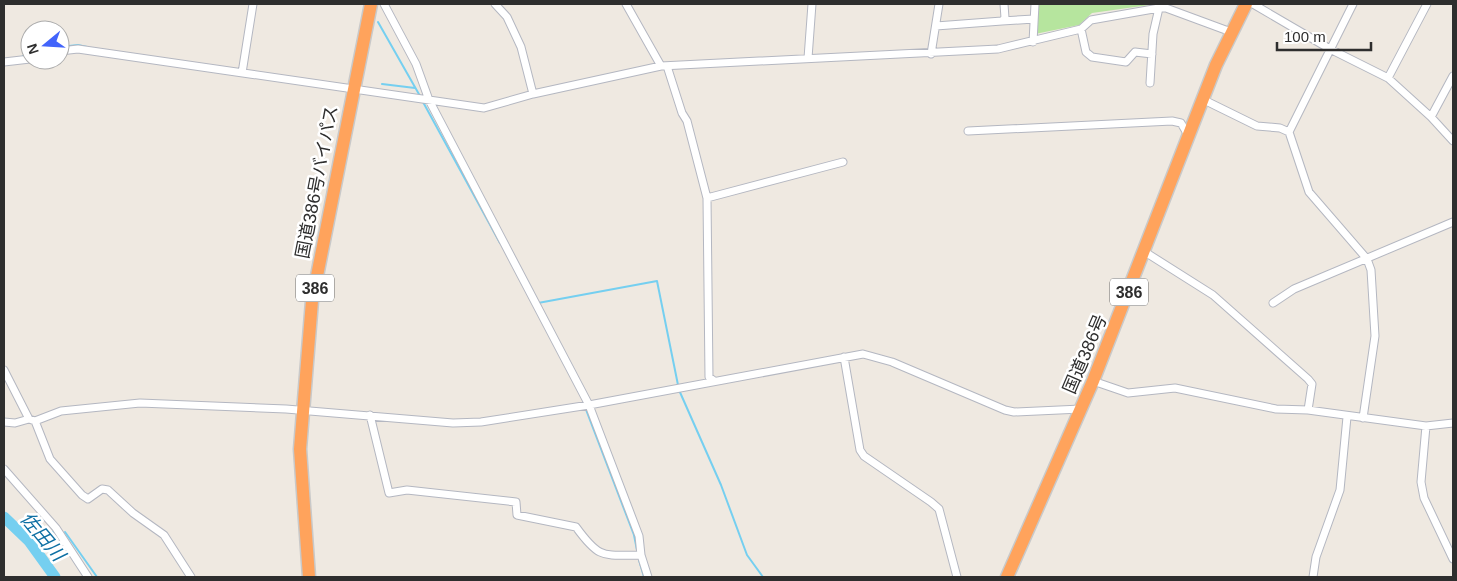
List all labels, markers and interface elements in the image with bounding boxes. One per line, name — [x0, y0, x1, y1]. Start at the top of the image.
north arrow — [20, 20, 70, 70]
scale bar — [1277, 20, 1371, 52]
text: 100 m — [1284, 28, 1326, 45]
text: N — [23, 42, 42, 56]
street label: 国道386号バイパス — [292, 104, 342, 260]
road number: 386 — [296, 274, 334, 302]
road number: 386 — [1110, 278, 1148, 306]
street label: 国道386号 — [1059, 311, 1111, 397]
water label: 佐田川 — [16, 508, 70, 566]

